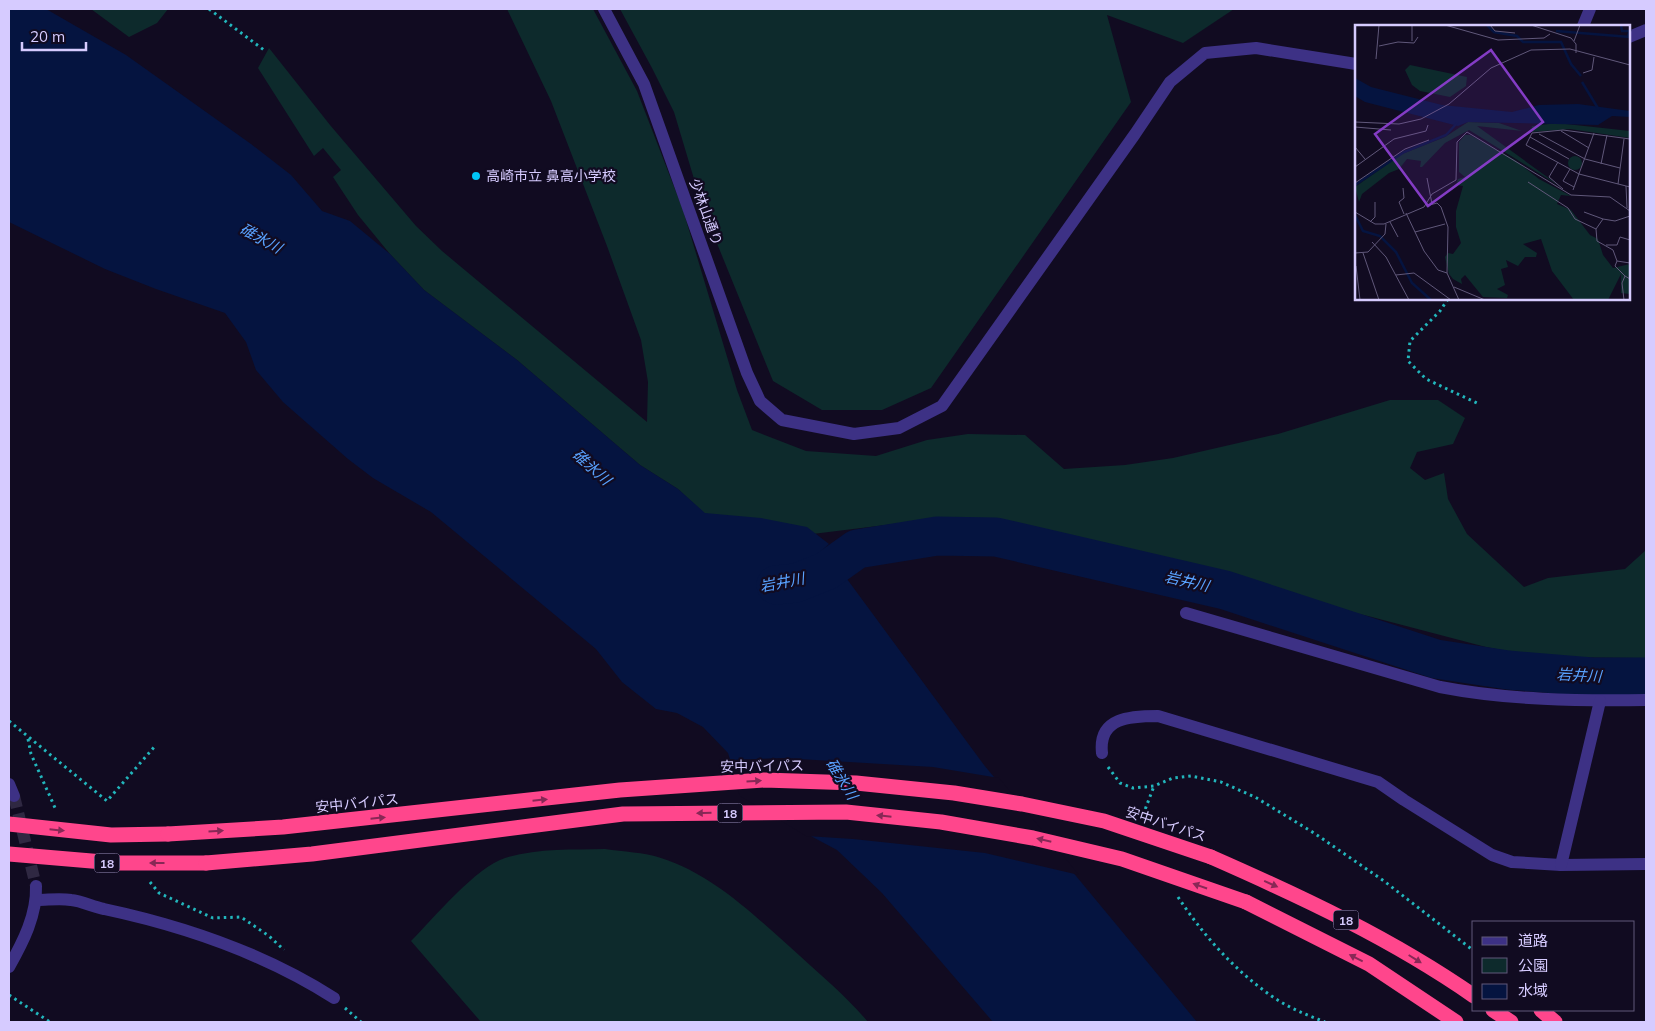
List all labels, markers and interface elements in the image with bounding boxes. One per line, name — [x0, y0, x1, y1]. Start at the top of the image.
scale bar — [22, 20, 86, 52]
inset map — [1355, 25, 1630, 300]
text: 20 m — [30, 27, 65, 46]
place label: 高崎市立 鼻高小学校 — [486, 167, 616, 185]
marker: 高崎市立 鼻高小学校 — [470, 170, 482, 182]
street label: 少林山通り — [686, 176, 726, 248]
water label: 碓氷川 — [237, 219, 287, 258]
water label: 碓氷川 — [569, 445, 617, 490]
water label: 岩井川 — [1163, 567, 1213, 596]
water label: 岩井川 — [758, 568, 808, 596]
water label: 岩井川 — [1556, 664, 1604, 686]
water label: 碓氷川 — [822, 755, 863, 805]
street label: 安中バイパス — [720, 756, 804, 776]
one-way arrow — [746, 776, 762, 784]
street label: 安中バイパス — [314, 790, 400, 816]
one-way arrow — [532, 796, 548, 804]
street label: 安中バイパス — [1123, 803, 1209, 845]
road number: 18 — [718, 804, 742, 822]
one-way arrow — [696, 809, 712, 817]
one-way arrow — [876, 812, 892, 820]
one-way arrow — [371, 814, 387, 822]
one-way arrow — [49, 826, 65, 834]
one-way arrow — [209, 827, 225, 835]
one-way arrow — [1037, 836, 1052, 844]
road number: 18 — [94, 854, 120, 872]
one-way arrow — [149, 859, 165, 867]
one-way arrow — [1264, 880, 1278, 888]
one-way arrow — [1192, 882, 1207, 890]
road number: 18 — [1334, 910, 1358, 930]
legend — [1472, 921, 1635, 1011]
text: 道路 — [1518, 931, 1548, 950]
one-way arrow — [1349, 954, 1363, 962]
one-way arrow — [1409, 954, 1422, 963]
text: 公園 — [1518, 956, 1548, 975]
text: 水域 — [1518, 981, 1548, 1000]

